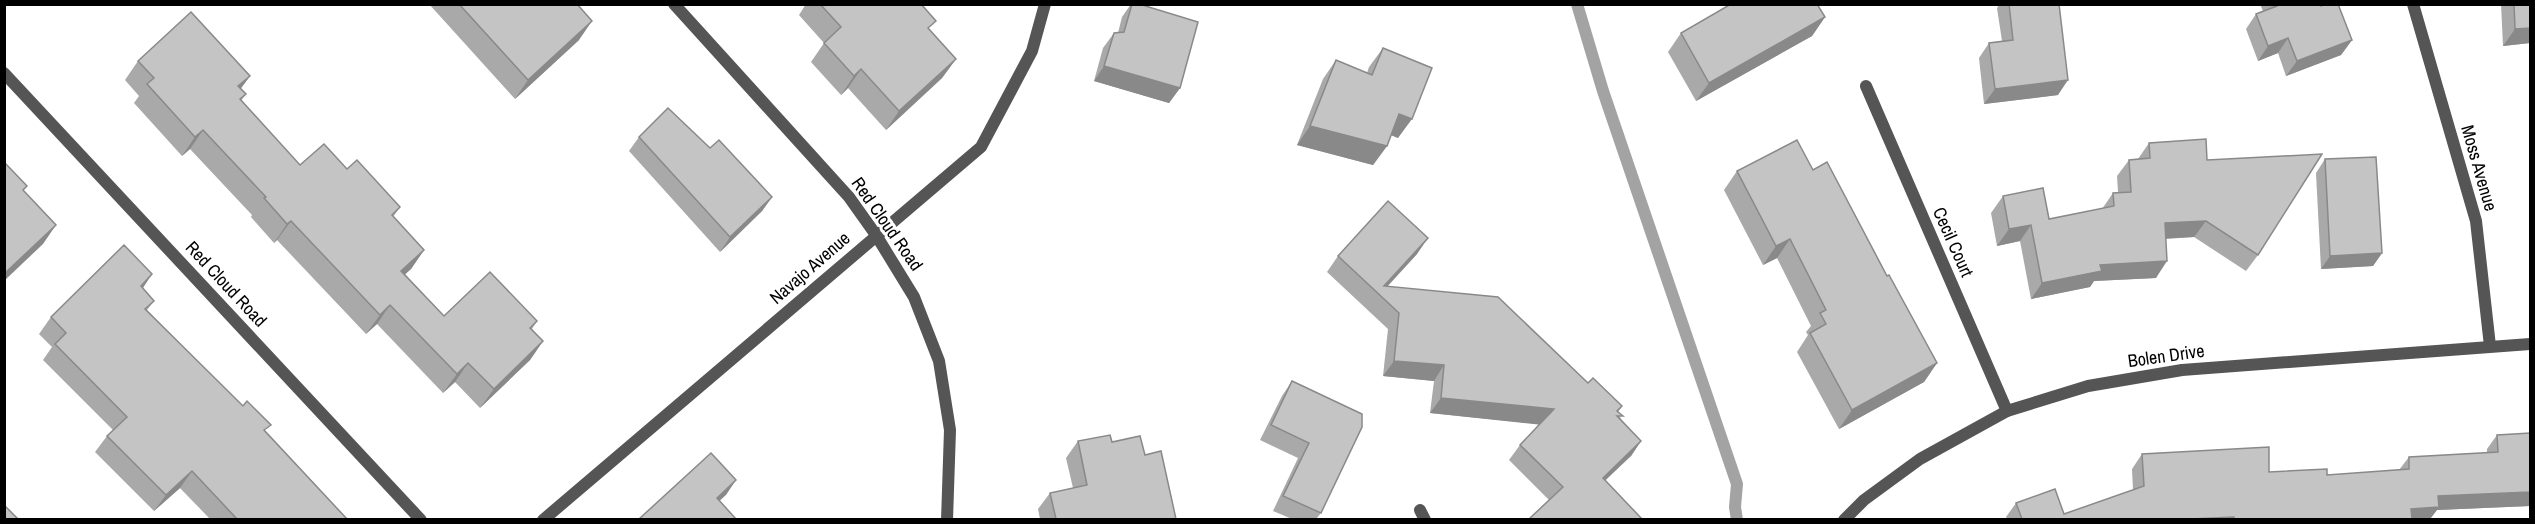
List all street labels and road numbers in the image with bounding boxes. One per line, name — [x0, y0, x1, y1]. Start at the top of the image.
street label: Moss Avenue — [2455, 122, 2504, 214]
street label: Red Cloud Road — [846, 172, 929, 276]
street label: Cecil Court — [1927, 203, 1980, 281]
street label: Navajo Avenue — [764, 226, 855, 310]
street label: Red Cloud Road — [180, 235, 273, 332]
street label: Bolen Drive — [2126, 338, 2206, 373]

